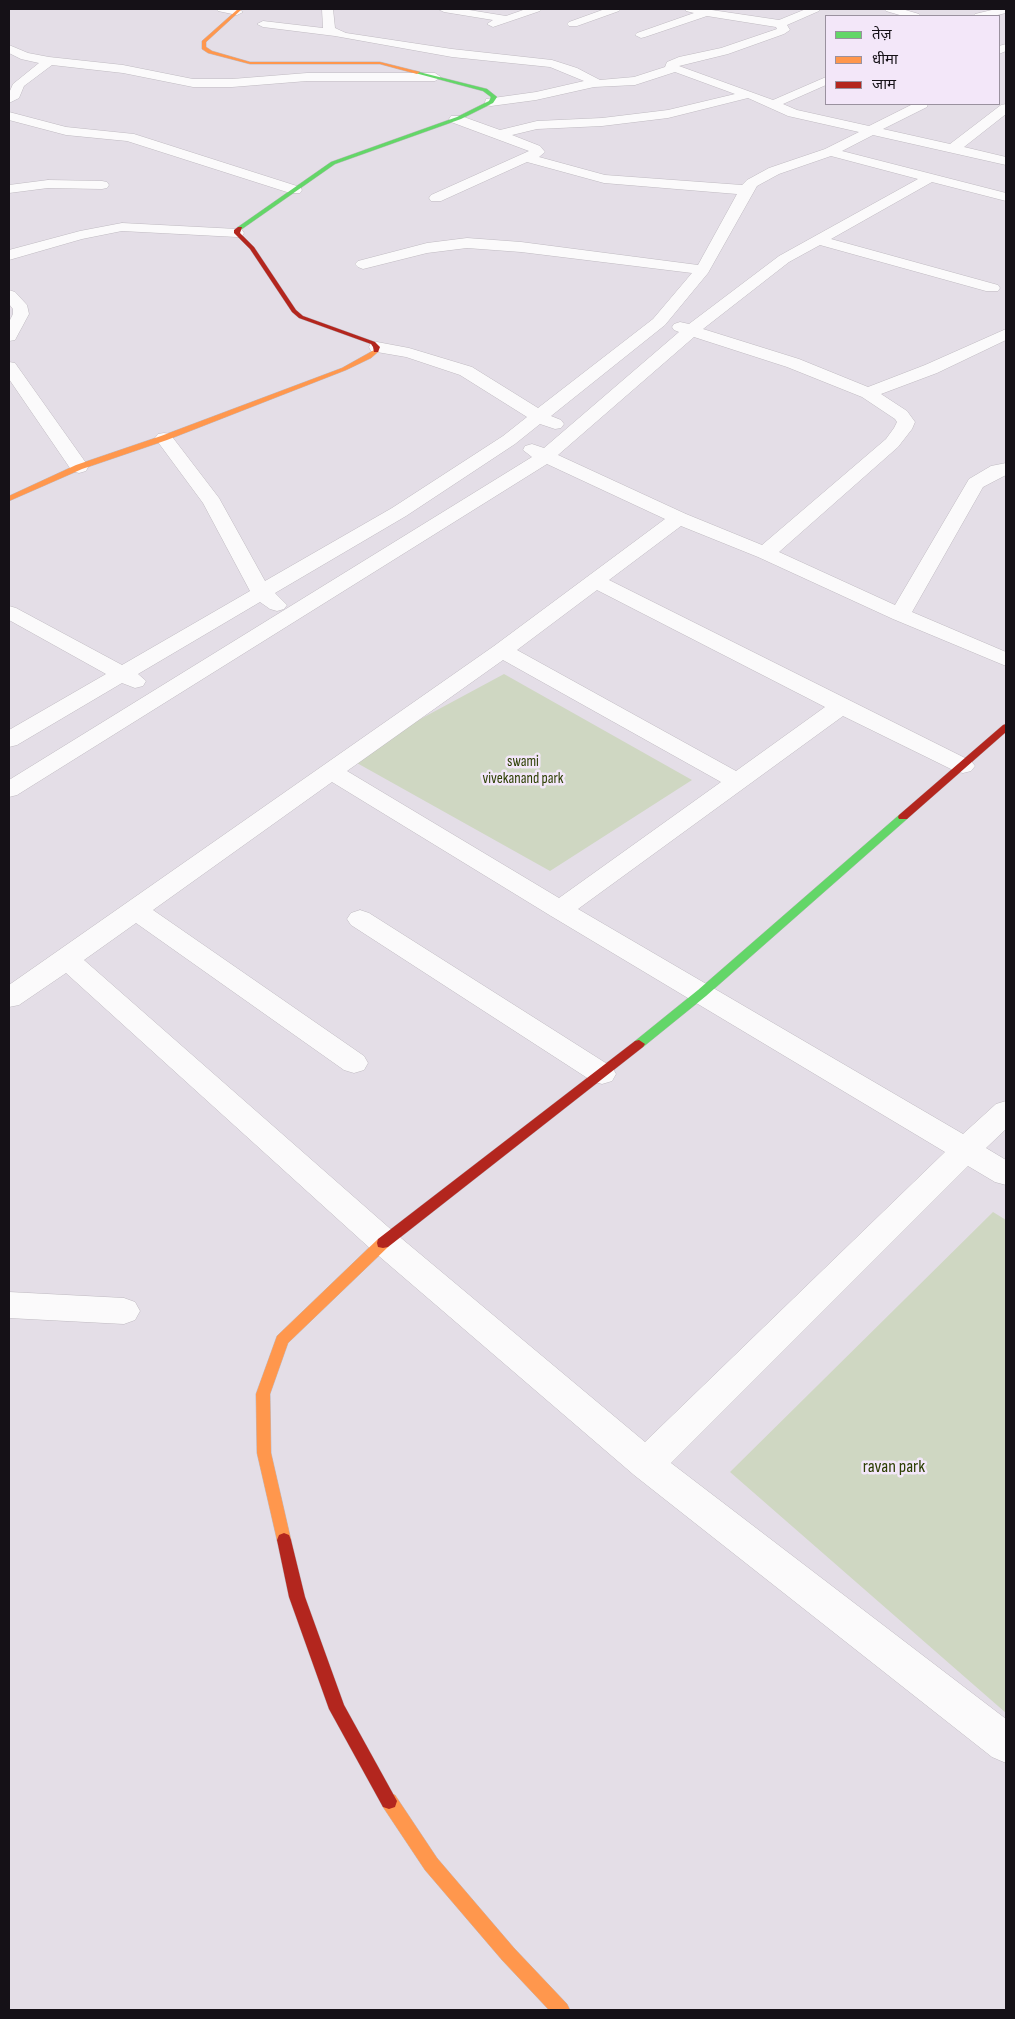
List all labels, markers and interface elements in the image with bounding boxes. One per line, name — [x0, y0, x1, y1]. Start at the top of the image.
legend — [825, 15, 1000, 105]
text: तेज़ — [872, 25, 892, 44]
text: धीमा — [872, 50, 898, 69]
text: जाम — [872, 75, 896, 94]
park label: swami vivekanand park — [482, 753, 564, 788]
park label: ravan park — [863, 1456, 925, 1478]

